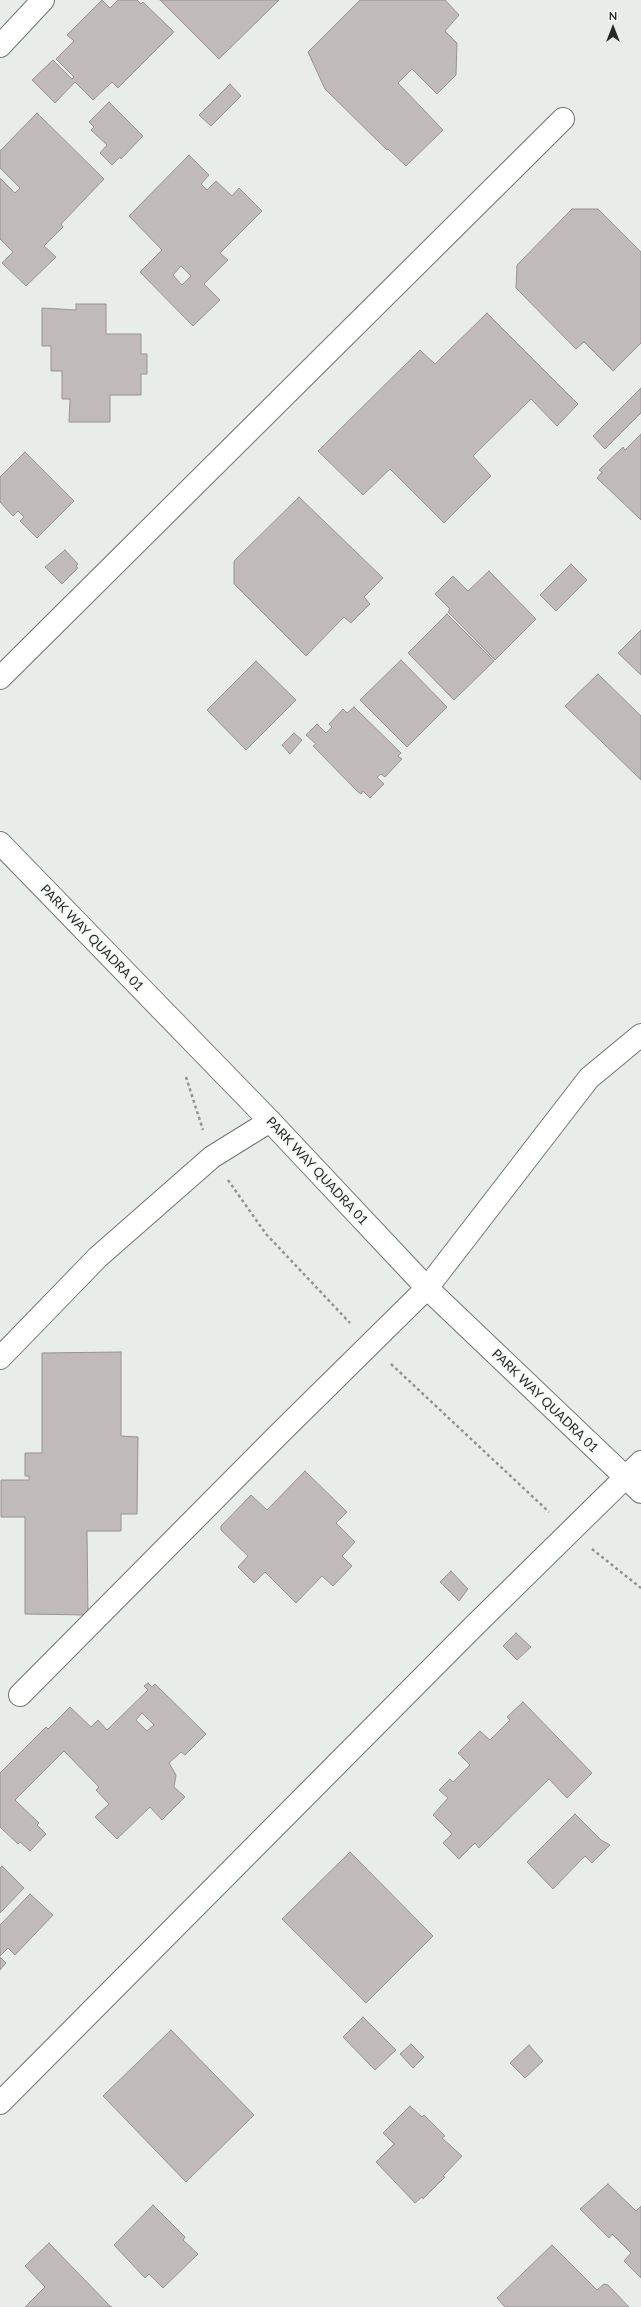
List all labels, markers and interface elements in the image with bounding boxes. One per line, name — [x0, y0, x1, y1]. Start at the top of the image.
north arrow — [593, 8, 633, 48]
text: N — [609, 9, 617, 22]
street label: PARK WAY QUADRA 01 — [37, 881, 147, 995]
street label: PARK WAY QUADRA 01 — [263, 1114, 371, 1228]
street label: PARK WAY QUADRA 01 — [488, 1346, 602, 1456]

